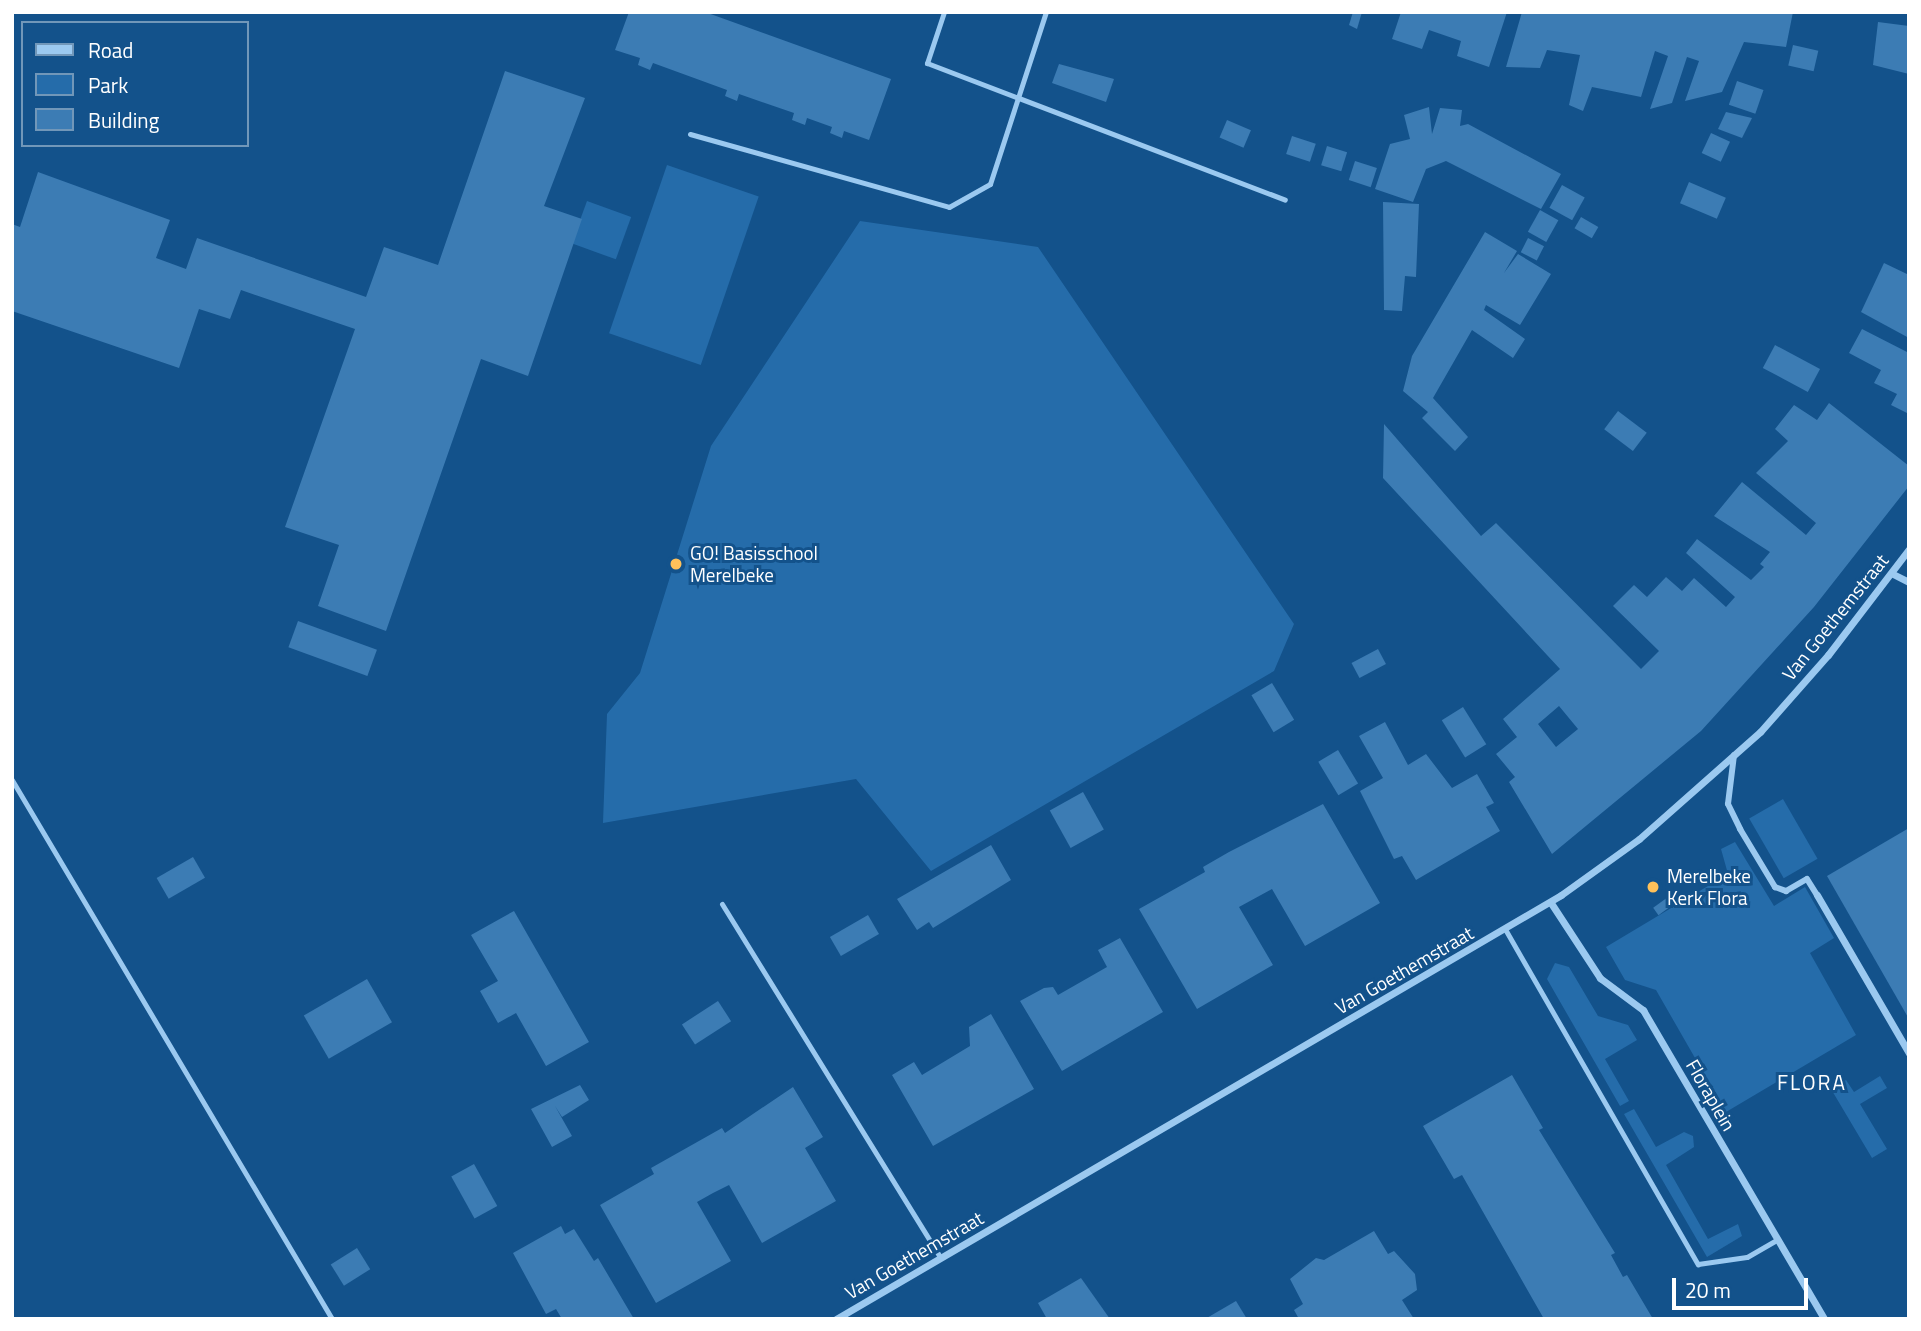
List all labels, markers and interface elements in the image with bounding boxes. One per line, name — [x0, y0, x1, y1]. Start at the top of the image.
legend — [21, 21, 248, 147]
text: Road — [88, 34, 133, 66]
text: Park — [88, 69, 128, 101]
text: Building — [88, 104, 159, 136]
place label: GO! Basisschool Merelbeke — [690, 542, 818, 586]
street label: Van Goethemstraat — [1777, 549, 1893, 685]
marker: GO! Basisschool Merelbeke — [668, 556, 684, 572]
place label: Merelbeke Kerk Flora — [1667, 865, 1751, 909]
marker: Merelbeke Kerk Flora — [1645, 879, 1661, 895]
street label: Van Goethemstraat — [1331, 921, 1477, 1019]
street label: Floraplein — [1681, 1055, 1741, 1135]
district label: FLORA — [1778, 1069, 1846, 1095]
street label: Van Goethemstraat — [841, 1206, 987, 1304]
scale bar — [1676, 1264, 1812, 1308]
text: 20 m — [1685, 1274, 1731, 1306]

